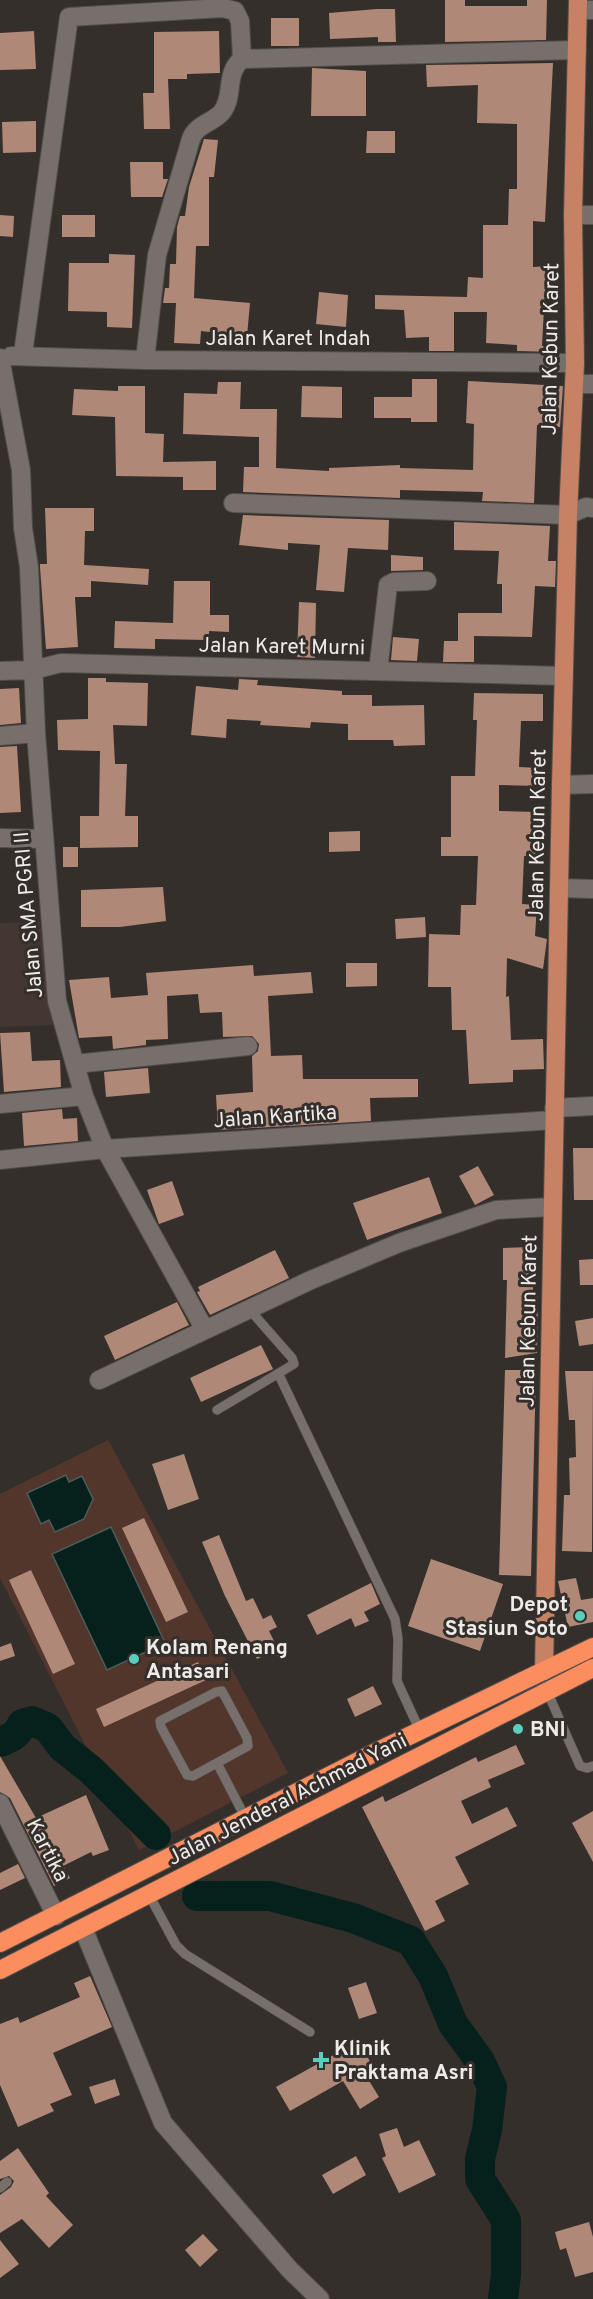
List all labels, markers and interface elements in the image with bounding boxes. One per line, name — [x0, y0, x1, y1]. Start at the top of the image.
street label: Jalan Kebun Karet — [536, 262, 567, 436]
street label: Jalan Karet Indah — [205, 326, 371, 353]
street label: Jalan Karet Murni — [198, 633, 366, 662]
street label: Jalan Kebun Karet — [523, 748, 554, 922]
street label: Jalan SMA PGRI II — [9, 830, 50, 1000]
street label: Jalan Kartika — [212, 1100, 338, 1135]
street label: Jalan Kebun Karet — [514, 1234, 545, 1408]
place label: Depot Stasiun Soto — [445, 1592, 568, 1643]
marker: Depot Stasiun Soto — [573, 1609, 587, 1623]
place label: Kolam Renang Antasari — [146, 1635, 288, 1686]
marker: Kolam Renang Antasari — [127, 1652, 141, 1666]
place label: BNI — [530, 1717, 566, 1744]
marker: BNI — [511, 1722, 525, 1736]
street label: Jalan Jenderal Achmad Yani — [163, 1728, 412, 1873]
street label: Kartika — [19, 1814, 74, 1887]
place label: Klinik Praktama Asri — [334, 2036, 474, 2087]
marker: Klinik Praktama Asri — [312, 2051, 330, 2069]

